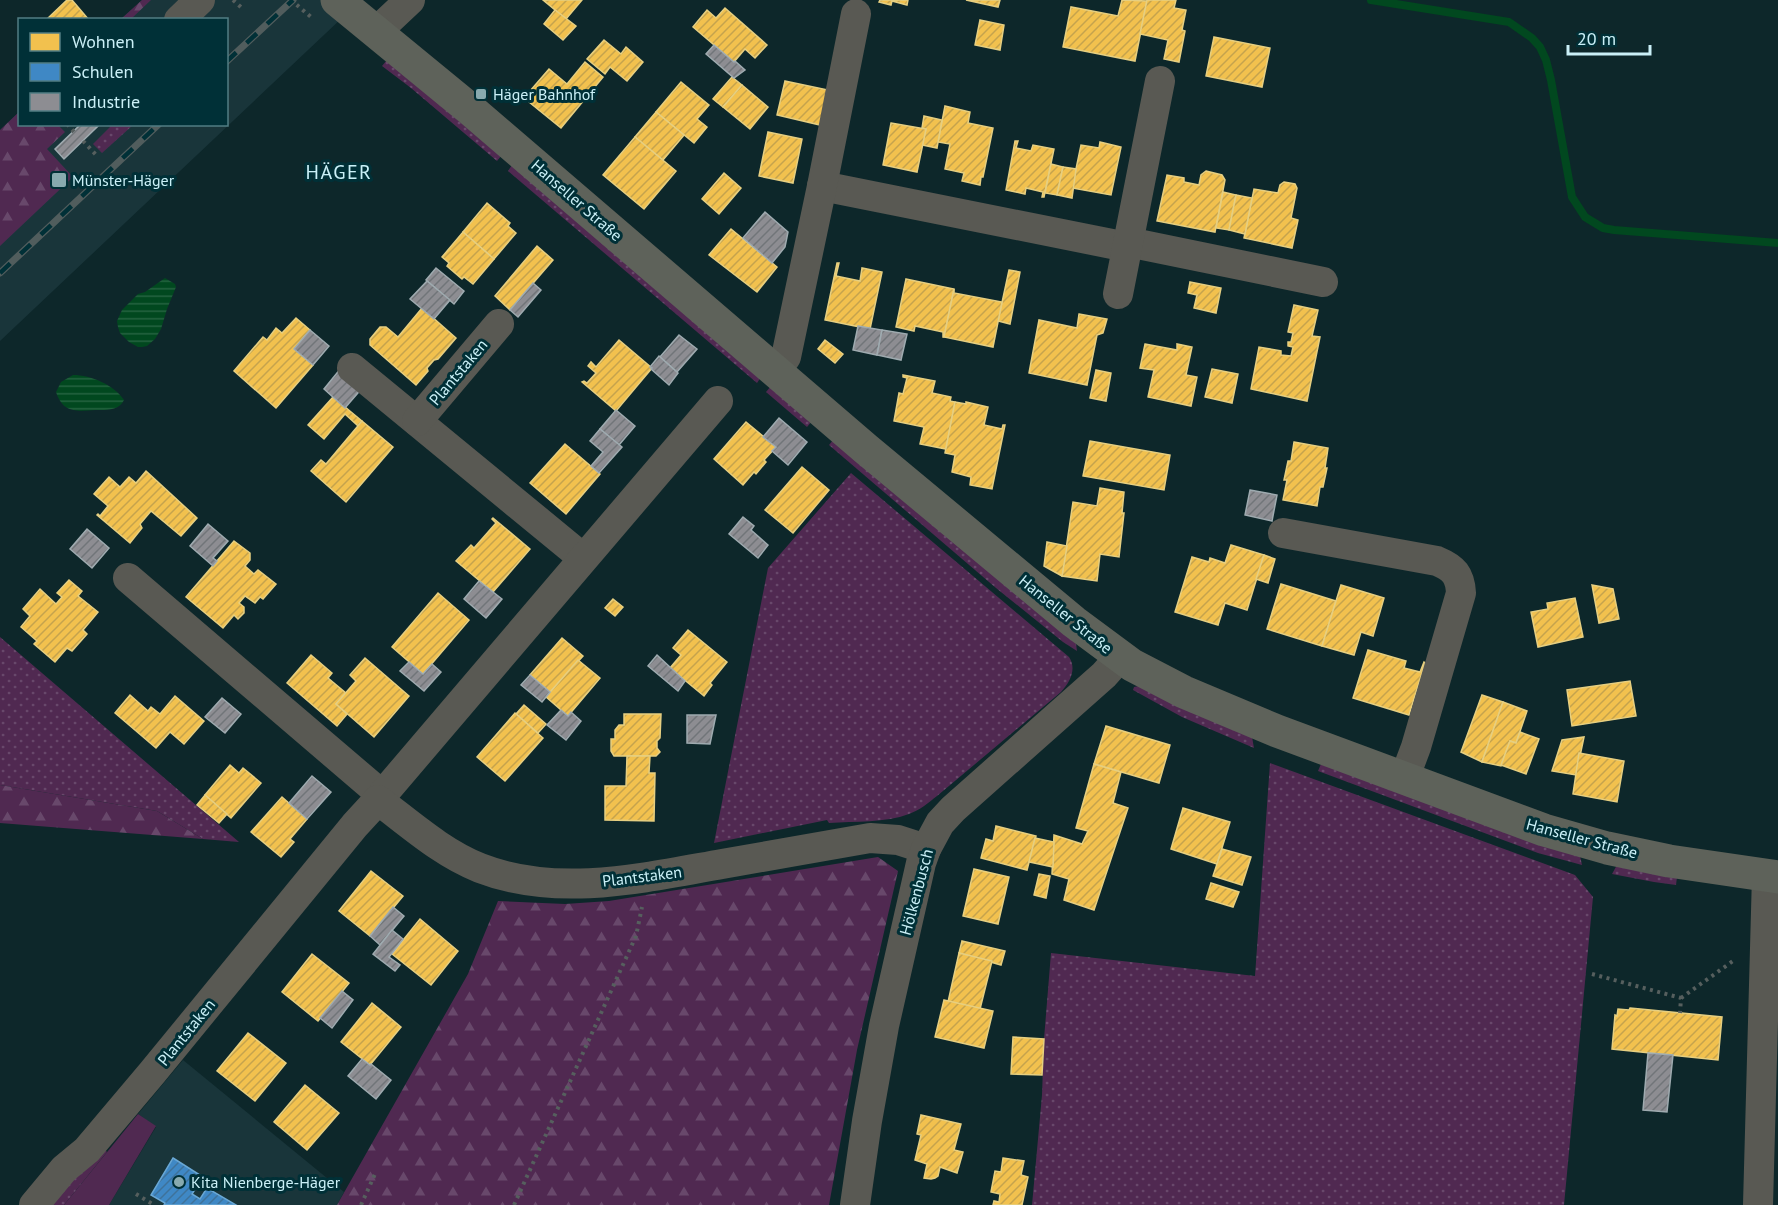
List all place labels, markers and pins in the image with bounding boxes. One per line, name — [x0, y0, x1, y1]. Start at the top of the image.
place label: Häger Bahnhof — [493, 84, 596, 104]
marker: Häger Bahnhof — [474, 87, 488, 101]
place label: Münster-Häger — [72, 170, 175, 190]
marker: Münster-Häger — [50, 171, 68, 189]
place label: Kita Nienberge-Häger — [191, 1172, 341, 1192]
marker: Kita Nienberge-Häger — [172, 1175, 186, 1189]

